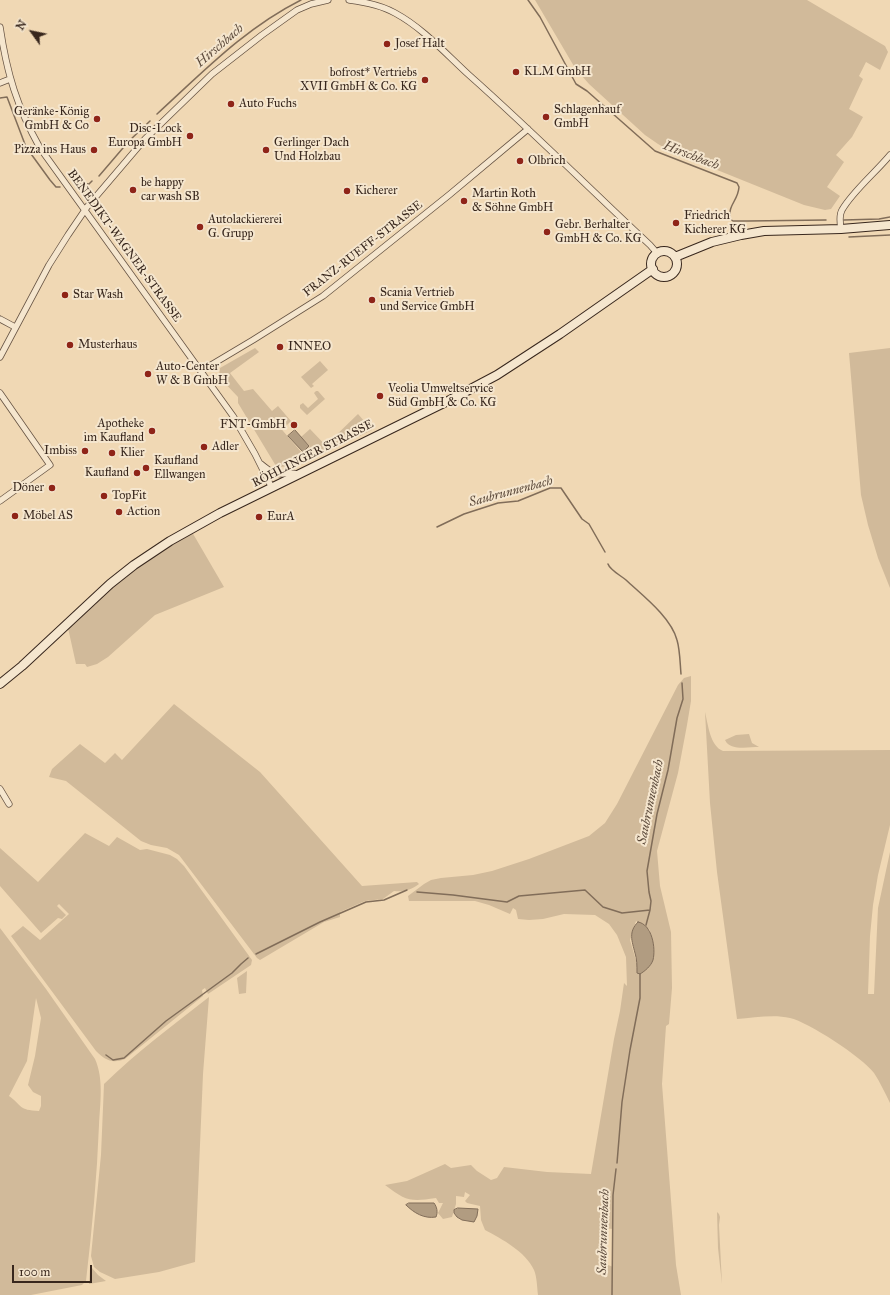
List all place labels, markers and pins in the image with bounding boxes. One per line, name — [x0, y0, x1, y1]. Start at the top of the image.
place label: Josef Halt — [395, 37, 445, 51]
marker: Josef Halt — [382, 39, 392, 49]
place label: KLM GmbH — [524, 65, 591, 79]
place label: bofrost* Vertriebs XVII GmbH & Co. KG — [300, 66, 417, 94]
marker: KLM GmbH — [511, 67, 521, 77]
marker: bofrost* Vertriebs XVII GmbH & Co. KG — [420, 75, 430, 85]
place label: Auto Fuchs — [239, 97, 297, 111]
marker: Auto Fuchs — [226, 99, 236, 109]
place label: Schlagenhauf GmbH — [554, 103, 620, 131]
place label: Geränke-König GmbH & Co — [14, 105, 89, 133]
marker: Schlagenhauf GmbH — [541, 112, 551, 122]
marker: Geränke-König GmbH & Co — [92, 114, 102, 124]
place label: Disc-Lock Europa GmbH — [108, 122, 182, 150]
marker: Disc-Lock Europa GmbH — [185, 131, 195, 141]
place label: Gerlinger Dach Und Holzbau — [274, 136, 349, 164]
place label: Pizza ins Haus — [14, 143, 86, 157]
marker: Pizza ins Haus — [89, 145, 99, 155]
marker: Gerlinger Dach Und Holzbau — [261, 145, 271, 155]
place label: Olbrich — [528, 154, 566, 168]
marker: Olbrich — [515, 156, 525, 166]
place label: be happy car wash SB — [141, 176, 200, 204]
place label: Kicherer — [355, 184, 397, 198]
marker: be happy car wash SB — [128, 185, 138, 195]
marker: Kicherer — [342, 186, 352, 196]
place label: Martin Roth & Söhne GmbH — [472, 187, 553, 215]
marker: Martin Roth & Söhne GmbH — [459, 196, 469, 206]
place label: Friedrich Kicherer KG — [684, 209, 746, 237]
place label: Autolackiererei G. Grupp — [208, 213, 282, 241]
place label: Gebr. Berhalter GmbH & Co. KG — [555, 218, 641, 246]
marker: Friedrich Kicherer KG — [671, 218, 681, 228]
marker: Autolackiererei G. Grupp — [195, 222, 205, 232]
marker: Gebr. Berhalter GmbH & Co. KG — [542, 227, 552, 237]
place label: Scania Vertrieb und Service GmbH — [380, 286, 475, 314]
place label: Star Wash — [73, 288, 123, 302]
marker: Star Wash — [60, 290, 70, 300]
marker: Scania Vertrieb und Service GmbH — [367, 295, 377, 305]
place label: Musterhaus — [78, 338, 137, 352]
marker: Musterhaus — [65, 340, 75, 350]
place label: INNEO — [288, 340, 331, 354]
marker: INNEO — [275, 342, 285, 352]
place label: Auto-Center W & B GmbH — [156, 360, 228, 388]
marker: Auto-Center W & B GmbH — [143, 369, 153, 379]
place label: Veolia Umweltservice Süd GmbH & Co. KG — [388, 382, 496, 410]
marker: Veolia Umweltservice Süd GmbH & Co. KG — [375, 391, 385, 401]
place label: Apotheke im Kaufland — [84, 417, 144, 445]
place label: FNT-GmbH — [220, 418, 286, 432]
marker: FNT-GmbH — [289, 420, 299, 430]
marker: Apotheke im Kaufland — [147, 426, 157, 436]
place label: Adler — [212, 440, 239, 454]
marker: Adler — [199, 442, 209, 452]
place label: Imbiss — [44, 444, 77, 458]
marker: Imbiss — [80, 446, 90, 456]
place label: Klier — [120, 446, 145, 460]
marker: Klier — [107, 448, 117, 458]
place label: Kaufland Ellwangen — [154, 454, 205, 482]
marker: Kaufland Ellwangen — [141, 463, 151, 473]
place label: Kaufland — [85, 466, 129, 480]
marker: Kaufland — [132, 468, 142, 478]
place label: Döner — [12, 481, 44, 495]
marker: Döner — [47, 483, 57, 493]
place label: TopFit — [112, 489, 147, 503]
marker: TopFit — [99, 491, 109, 501]
place label: Action — [127, 505, 160, 519]
marker: Action — [114, 507, 124, 517]
place label: Möbel AS — [23, 509, 73, 523]
place label: EurA — [267, 510, 295, 524]
marker: Möbel AS — [10, 511, 20, 521]
marker: EurA — [254, 512, 264, 522]

